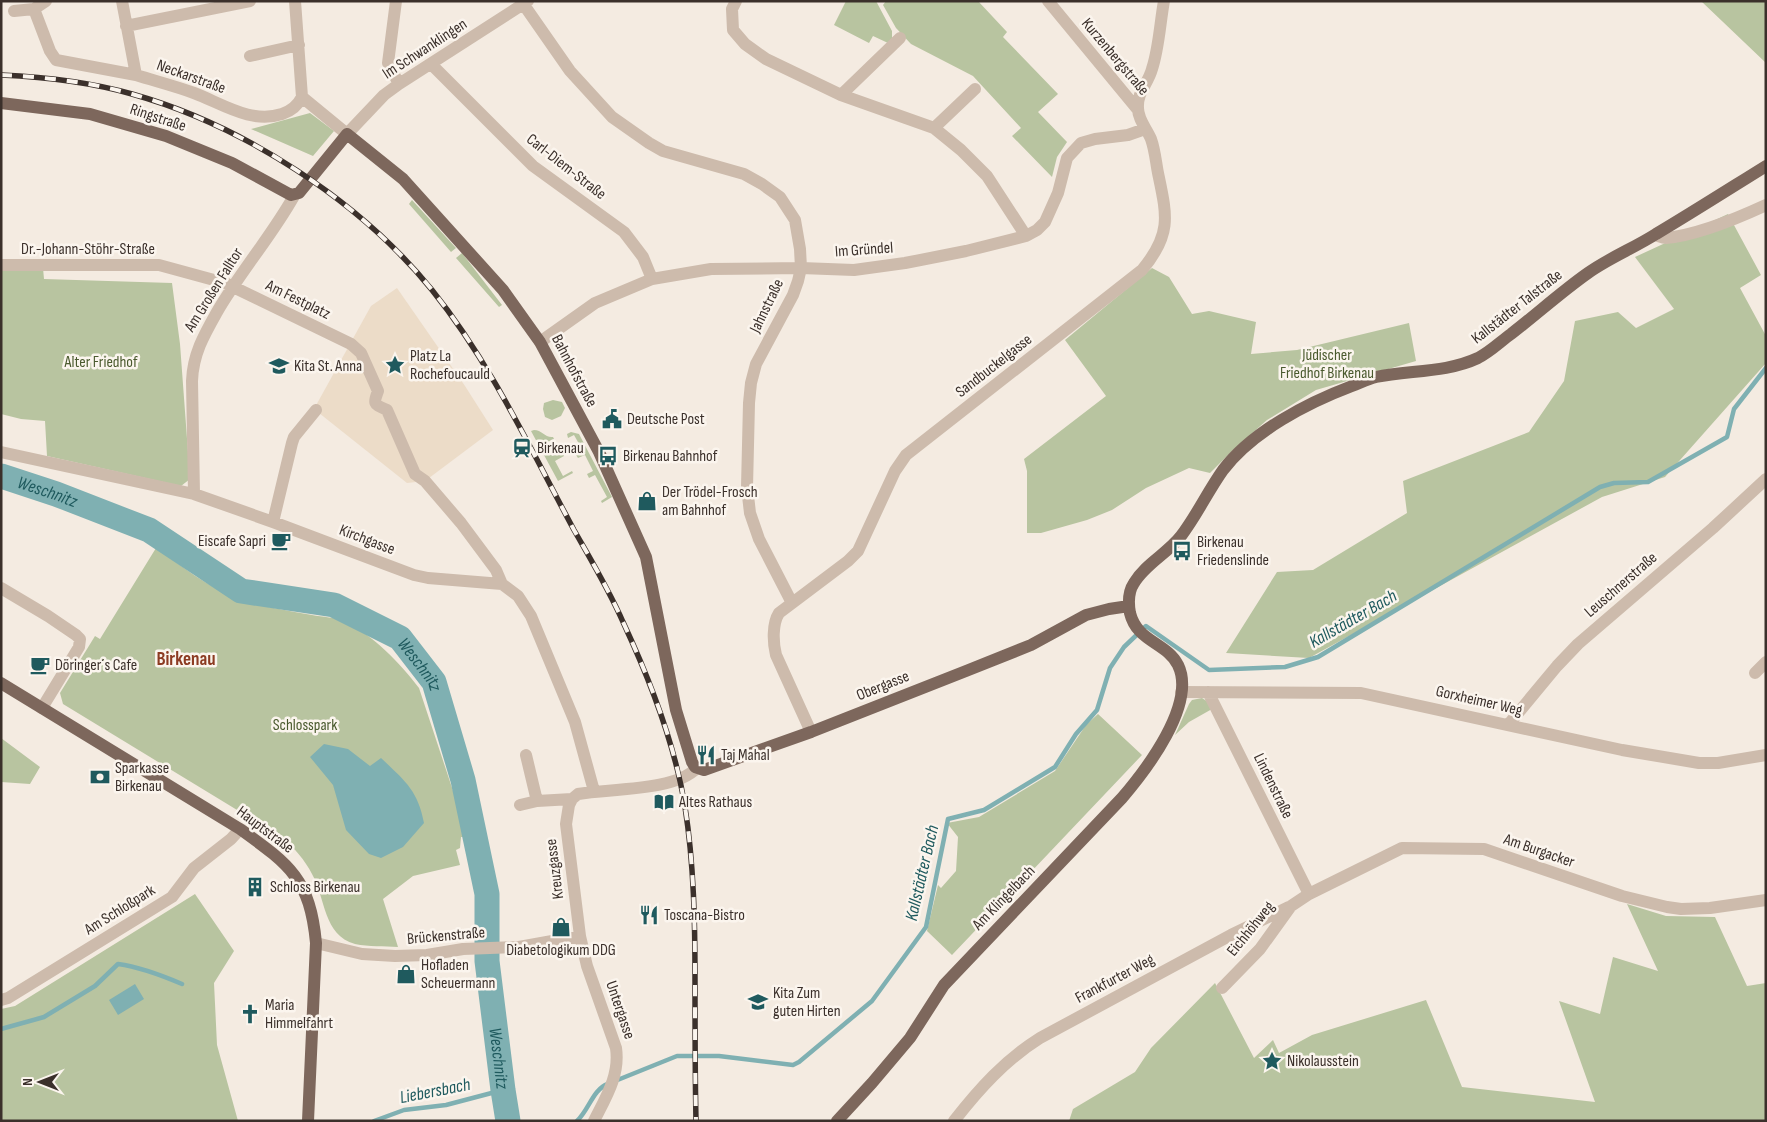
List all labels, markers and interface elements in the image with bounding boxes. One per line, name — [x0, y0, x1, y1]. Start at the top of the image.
street label: Kurzenbergstraße — [1077, 14, 1153, 100]
street label: Im Schwanklingen — [379, 15, 471, 83]
street label: Neckarstraße — [154, 56, 228, 98]
street label: Ringstraße — [128, 100, 188, 136]
street label: Carl-Diem-Straße — [522, 130, 610, 204]
street label: Im Gründel — [834, 238, 894, 262]
street label: Dr.-Johann-Stöhr-Straße — [21, 240, 155, 259]
street label: Am Großen Falltor — [180, 244, 248, 336]
street label: Kallstädter Talstraße — [1468, 266, 1566, 348]
street label: Am Festplatz — [262, 276, 334, 324]
street label: Jahnstraße — [745, 276, 788, 337]
street label: Sandbuckelgasse — [952, 330, 1036, 402]
street label: Bahnhofstraße — [547, 332, 601, 410]
park label: Jüdischer Friedhof Birkenau — [1280, 346, 1374, 383]
place label: Platz La Rochefoucauld — [410, 347, 490, 384]
park label: Alter Friedhof — [63, 353, 138, 372]
place icon: Platz La Rochefoucauld — [384, 354, 406, 376]
school or university icon: Kita St. Anna — [268, 355, 290, 377]
place label: Kita St. Anna — [294, 357, 362, 376]
public building icon: Deutsche Post — [601, 408, 623, 430]
place label: Deutsche Post — [627, 410, 705, 429]
station icon: Birkenau — [511, 437, 533, 459]
place label: Birkenau — [537, 439, 584, 458]
bus stop icon: Birkenau Bahnhof — [597, 445, 619, 467]
place label: Birkenau Bahnhof — [623, 447, 718, 466]
water label: Weschnitz — [15, 472, 81, 512]
place label: Der Trödel-Frosch am Bahnhof — [662, 483, 758, 520]
shop icon: Der Trödel-Frosch am Bahnhof — [636, 490, 658, 512]
street label: Kirchgasse — [337, 521, 397, 559]
cafe icon: Eiscafe Sapri — [270, 530, 292, 552]
place label: Eiscafe Sapri — [198, 532, 266, 551]
place label: Birkenau Friedenslinde — [1197, 533, 1269, 570]
bus stop icon: Birkenau Friedenslinde — [1171, 540, 1193, 562]
street label: Leuschnerstraße — [1581, 548, 1661, 622]
water label: Kallstädter Bach — [1305, 585, 1401, 653]
water label: Weschnitz — [393, 633, 447, 694]
district label: Birkenau — [156, 648, 216, 671]
cafe icon: Döringer´s Cafe — [29, 654, 51, 676]
place label: Döringer´s Cafe — [55, 656, 137, 675]
street label: Obergasse — [854, 667, 912, 705]
street label: Gorxheimer Weg — [1434, 682, 1524, 720]
park label: Schlosspark — [273, 716, 337, 735]
restaurant icon: Taj Mahal — [695, 744, 717, 766]
place label: Taj Mahal — [721, 746, 770, 765]
street label: Lindenstraße — [1249, 750, 1297, 822]
place label: Sparkasse Birkenau — [115, 759, 169, 796]
bank icon: Sparkasse Birkenau — [89, 766, 111, 788]
library icon: Altes Rathaus — [653, 791, 675, 813]
place label: Altes Rathaus — [678, 793, 752, 812]
street label: Hauptstraße — [233, 802, 297, 858]
water label: Kallstädter Bach — [901, 823, 943, 923]
street label: Am Burgacker — [1500, 830, 1577, 872]
street label: Kreuzgasse — [542, 838, 568, 900]
street label: Am Klingelbach — [968, 862, 1039, 935]
building icon: Schloss Birkenau — [244, 876, 266, 898]
place label: Schloss Birkenau — [270, 878, 360, 897]
street label: Am Schloßpark — [80, 881, 159, 940]
street label: Eichhöhweg — [1223, 898, 1279, 960]
restaurant icon: Toscana-Bistro — [638, 904, 660, 926]
place label: Toscana-Bistro — [664, 906, 745, 925]
shop icon: Diabetologikum DDG — [550, 916, 572, 938]
street label: Brückenstraße — [406, 923, 486, 949]
place label: Diabetologikum DDG — [506, 941, 616, 960]
street label: Frankfurter Weg — [1072, 950, 1158, 1008]
place label: Hofladen Scheuermann — [421, 956, 495, 993]
shop icon: Hofladen Scheuermann — [395, 963, 417, 985]
street label: Untergasse — [601, 978, 639, 1042]
place label: Kita Zum guten Hirten — [773, 984, 841, 1021]
school or university icon: Kita Zum guten Hirten — [747, 991, 769, 1013]
place label: Maria Himmelfahrt — [265, 996, 333, 1033]
church icon: Maria Himmelfahrt — [239, 1003, 261, 1025]
water label: Weschnitz — [485, 1026, 513, 1091]
place icon: Nikolausstein — [1261, 1050, 1283, 1072]
place label: Nikolausstein — [1287, 1052, 1359, 1071]
north arrow — [15, 1057, 65, 1107]
water label: Liebersbach — [398, 1074, 473, 1108]
text: N — [19, 1078, 36, 1086]

